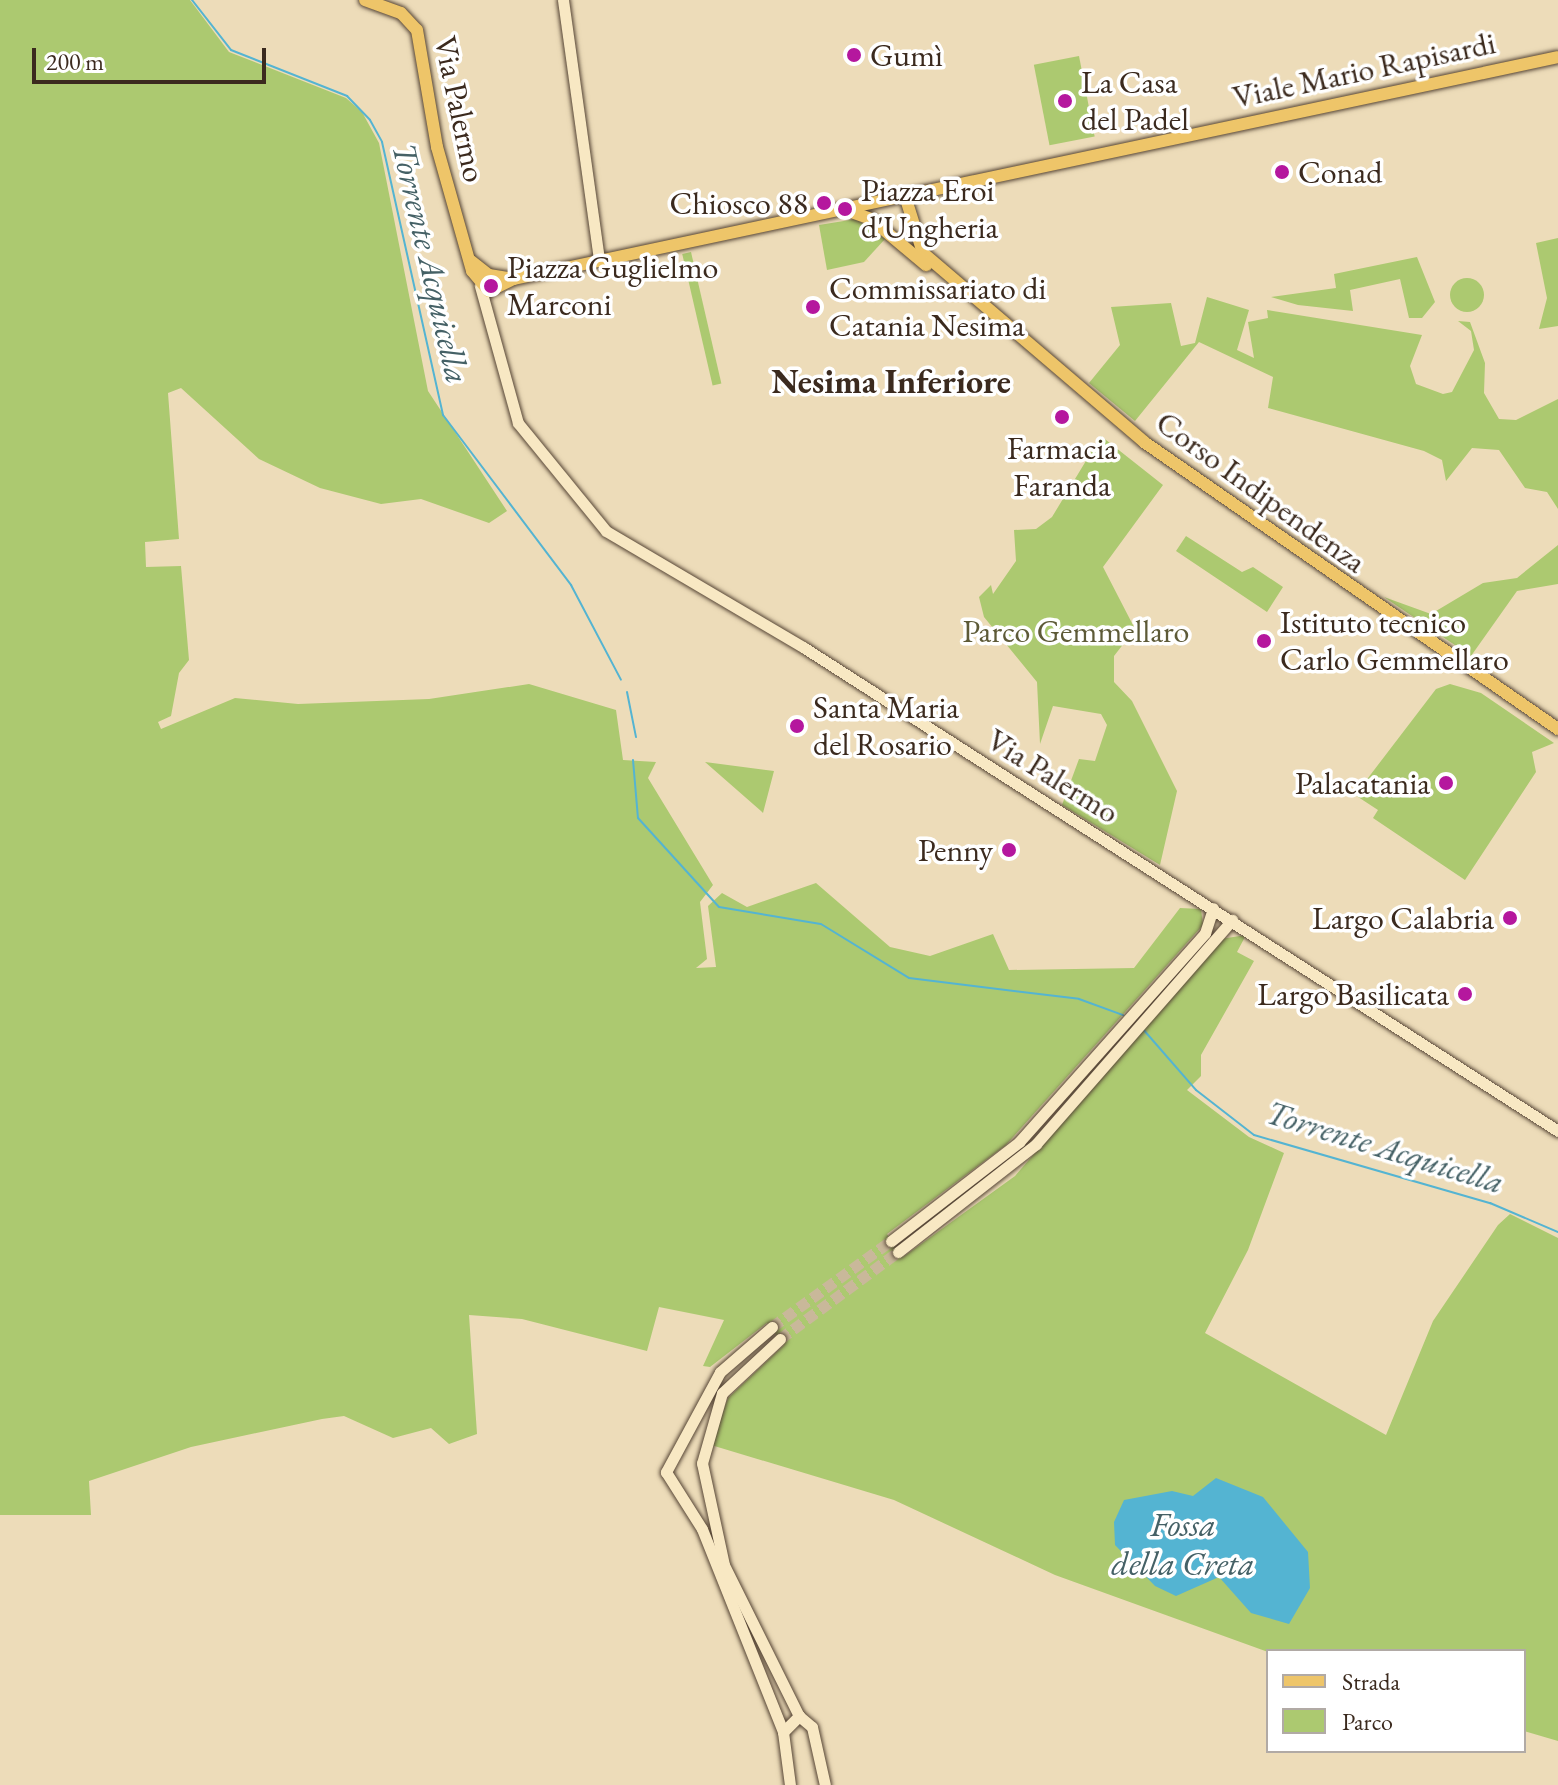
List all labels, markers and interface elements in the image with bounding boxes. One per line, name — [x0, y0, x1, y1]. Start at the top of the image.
street label: Viale Mario Rapisardi — [1229, 23, 1499, 117]
scale bar — [36, 32, 270, 82]
street label: Via Palermo — [426, 32, 494, 186]
place label: Gumì — [870, 36, 943, 74]
text: 200 m — [46, 46, 104, 77]
marker: Gumì — [845, 46, 863, 64]
place label: La Casa del Padel — [1081, 64, 1189, 139]
marker: La Casa del Padel — [1056, 92, 1074, 110]
water label: Torrente Acquicella — [383, 139, 479, 387]
place label: Conad — [1298, 153, 1382, 191]
marker: Conad — [1273, 163, 1291, 181]
place label: Piazza Eroi d'Ungheria — [861, 172, 998, 247]
place label: Chiosco 88 — [669, 184, 808, 222]
marker: Chiosco 88 — [815, 194, 833, 212]
marker: Piazza Eroi d'Ungheria — [836, 200, 854, 218]
place label: Piazza Guglielmo Marconi — [507, 249, 718, 324]
place label: Commissariato di Catania Nesima — [829, 270, 1046, 345]
marker: Piazza Guglielmo Marconi — [482, 277, 500, 295]
marker: Commissariato di Catania Nesima — [804, 298, 822, 316]
district label: Nesima Inferiore — [771, 362, 1011, 402]
street label: Corso Indipendenza — [1149, 403, 1373, 581]
marker: Farmacia Faranda — [1053, 408, 1071, 426]
place label: Farmacia Faranda — [1007, 430, 1117, 505]
place label: Istituto tecnico Carlo Gemmellaro — [1280, 604, 1509, 679]
park label: Parco Gemmellaro — [963, 612, 1189, 650]
marker: Istituto tecnico Carlo Gemmellaro — [1255, 632, 1273, 650]
place label: Santa Maria del Rosario — [813, 689, 959, 764]
marker: Santa Maria del Rosario — [788, 717, 806, 735]
street label: Via Palermo — [980, 720, 1126, 832]
place label: Palacatania — [1295, 764, 1430, 802]
marker: Palacatania — [1437, 774, 1455, 792]
place label: Penny — [918, 831, 993, 869]
marker: Penny — [1000, 841, 1018, 859]
place label: Largo Calabria — [1312, 899, 1494, 937]
marker: Largo Calabria — [1501, 909, 1519, 927]
place label: Largo Basilicata — [1257, 975, 1449, 1013]
marker: Largo Basilicata — [1456, 985, 1474, 1003]
water label: Torrente Acquicella — [1261, 1092, 1509, 1202]
water label: Fossa della Creta — [1111, 1504, 1255, 1584]
legend — [1266, 1649, 1526, 1753]
text: Strada — [1342, 1666, 1400, 1697]
text: Parco — [1342, 1706, 1393, 1737]

